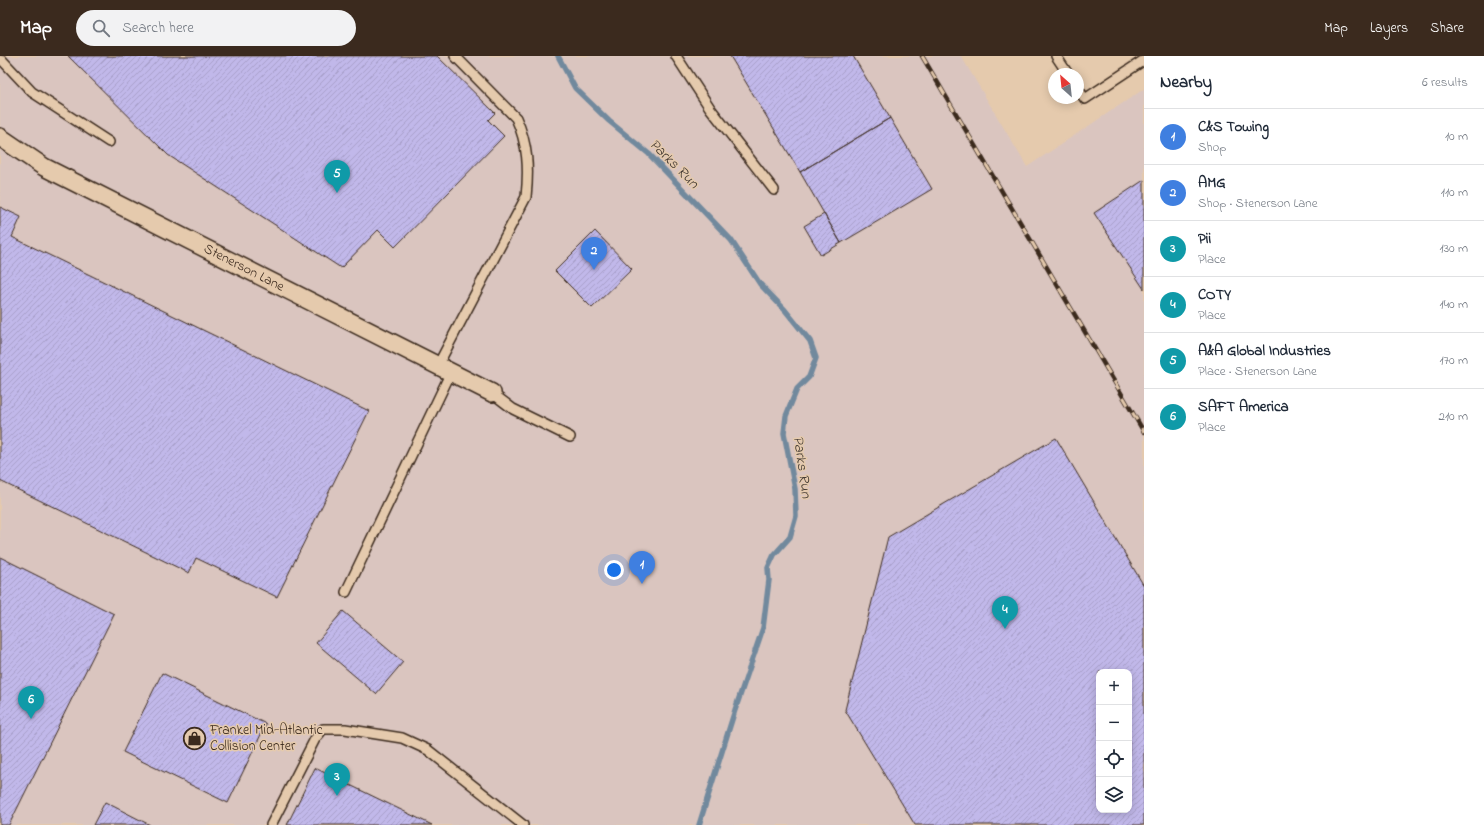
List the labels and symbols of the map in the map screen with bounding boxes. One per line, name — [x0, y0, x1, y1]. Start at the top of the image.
north arrow — [1048, 68, 1084, 104]
water label: Parks Run — [644, 134, 704, 194]
pin: 5 — [324, 160, 350, 193]
pin: 2 — [581, 237, 607, 270]
street label: Stenerson Lane — [200, 239, 289, 298]
water label: Parks Run — [787, 434, 817, 500]
pin: 1 — [629, 551, 655, 584]
your location — [604, 560, 624, 580]
pin: 4 — [992, 596, 1018, 629]
pin: 6 — [18, 686, 44, 719]
place label: Frankel Mid-Atlantic Collision Center — [209, 720, 324, 757]
shop icon: Frankel Mid-Atlantic Collision Center — [182, 725, 208, 751]
pin: 3 — [324, 763, 350, 796]

